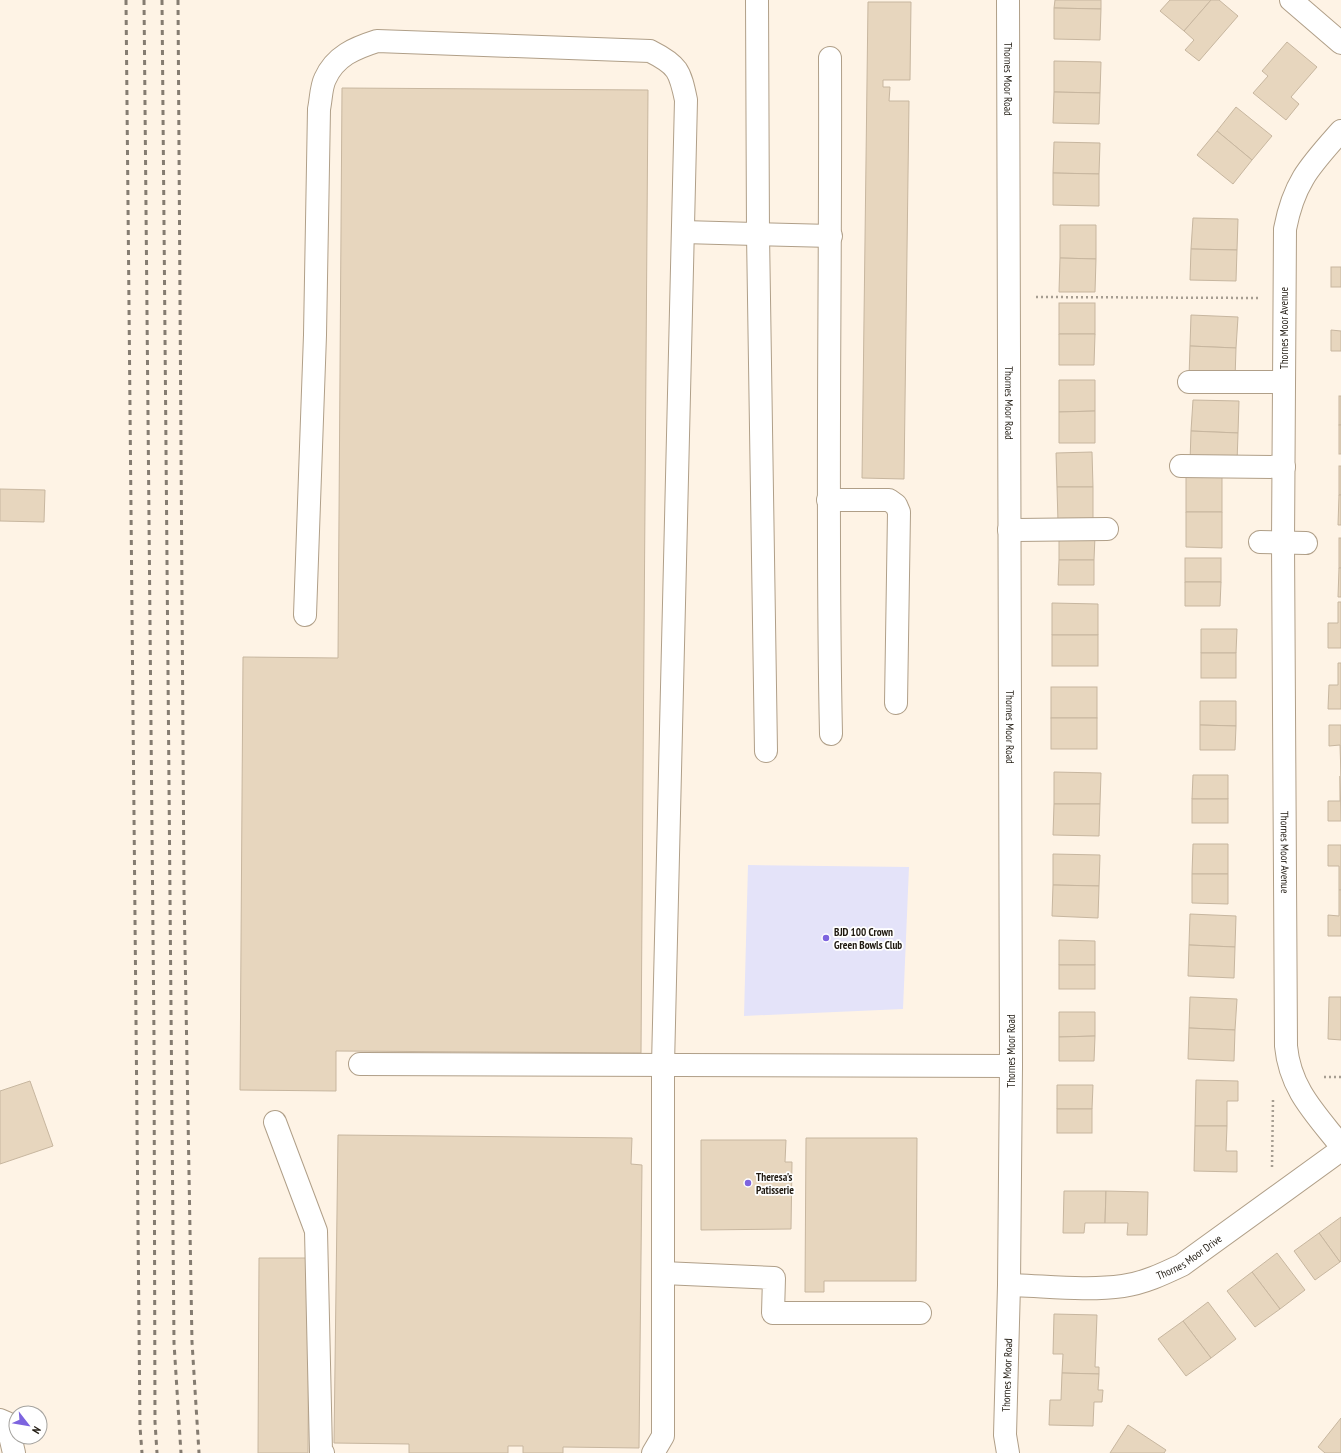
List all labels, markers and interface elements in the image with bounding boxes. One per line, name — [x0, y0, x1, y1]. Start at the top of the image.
street label: Thornes Moor Road — [1001, 42, 1015, 116]
street label: Thornes Moor Avenue — [1277, 286, 1291, 369]
street label: Thornes Moor Road — [1002, 366, 1016, 440]
street label: Thornes Moor Road — [1003, 690, 1017, 764]
street label: Thornes Moor Avenue — [1278, 811, 1292, 894]
place label: BJD 100 Crown Green Bowls Club — [834, 925, 902, 952]
marker: BJD 100 Crown Green Bowls Club — [821, 933, 831, 943]
street label: Thornes Moor Road — [1004, 1014, 1018, 1088]
place label: Theresa's Patisserie — [756, 1170, 794, 1197]
marker: Theresa's Patisserie — [743, 1178, 753, 1188]
street label: Thornes Moor Drive — [1154, 1231, 1225, 1283]
street label: Thornes Moor Road — [999, 1338, 1015, 1412]
north arrow — [8, 1405, 48, 1445]
text: N — [29, 1424, 44, 1436]

